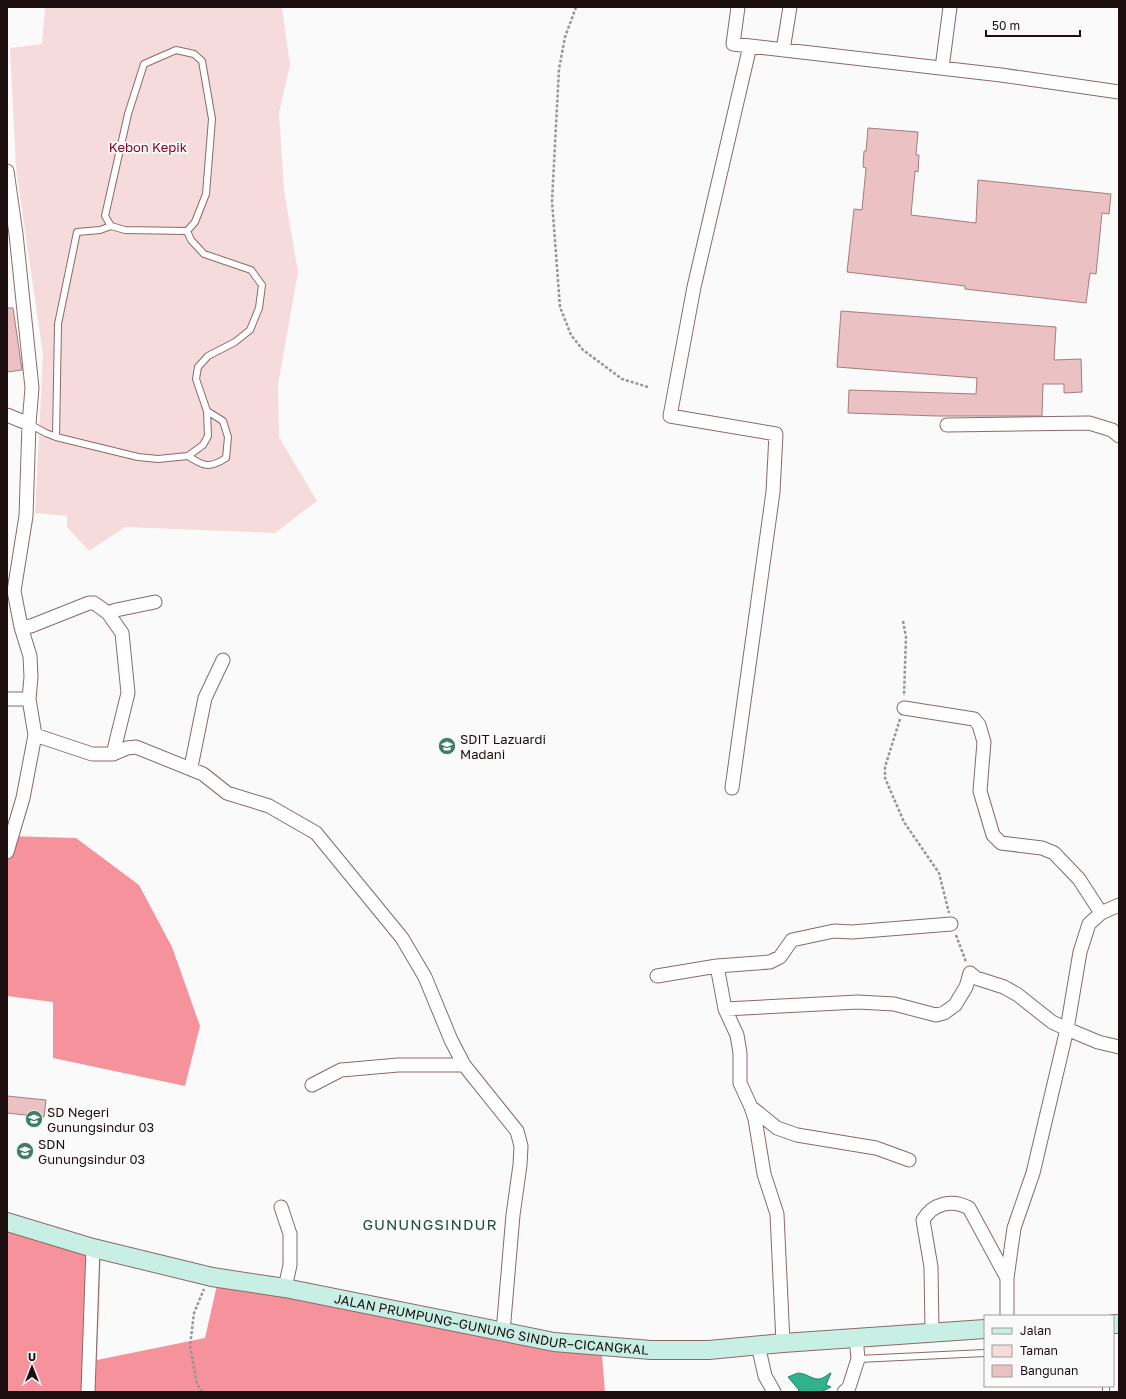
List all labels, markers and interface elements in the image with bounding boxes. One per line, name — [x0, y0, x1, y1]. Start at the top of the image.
scale bar — [986, 12, 1080, 38]
text: 50 m — [992, 18, 1020, 33]
park label: Kebon Kepik — [109, 139, 188, 155]
place label: SDIT Lazuardi Madani — [460, 731, 546, 762]
school or university icon: SDIT Lazuardi Madani — [437, 736, 457, 756]
place label: SD Negeri Gunungsindur 03 — [47, 1104, 154, 1135]
school or university icon: SD Negeri Gunungsindur 03 — [24, 1109, 44, 1129]
place label: SDN Gunungsindur 03 — [38, 1136, 145, 1167]
school or university icon: SDN Gunungsindur 03 — [15, 1141, 35, 1161]
district label: GUNUNGSINDUR — [362, 1215, 498, 1233]
street label: JALAN PRUMPUNG–GUNUNG SINDUR–CICANGKAL — [333, 1290, 650, 1358]
legend — [984, 1315, 1114, 1387]
text: Jalan — [1020, 1323, 1051, 1338]
text: Taman — [1020, 1343, 1058, 1358]
north arrow — [12, 1347, 52, 1387]
text: U — [28, 1350, 36, 1363]
text: Bangunan — [1020, 1363, 1078, 1378]

